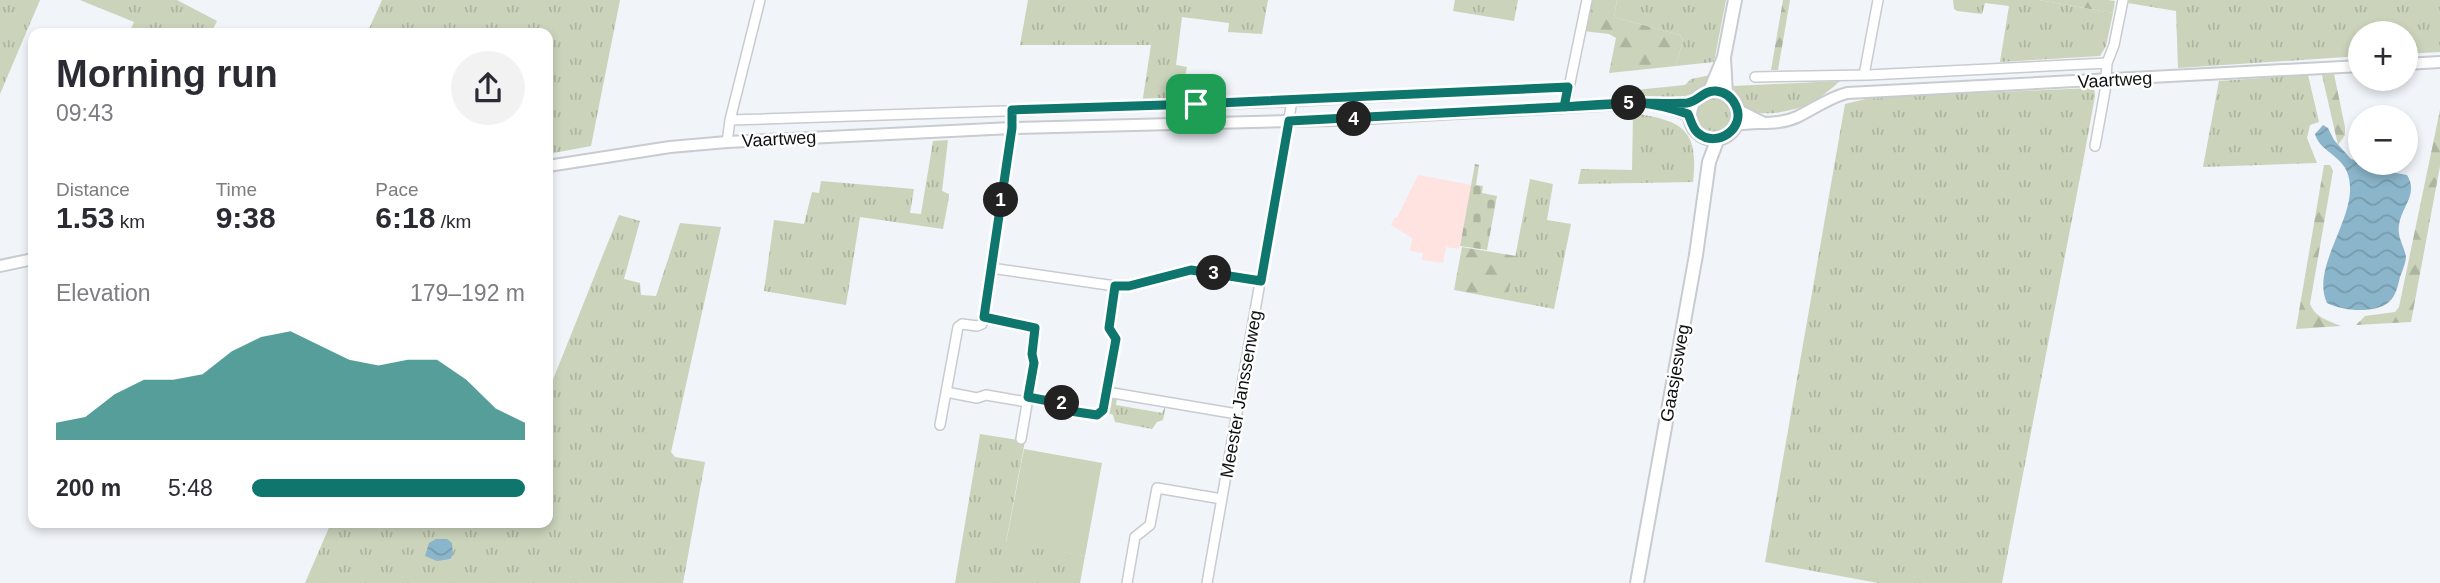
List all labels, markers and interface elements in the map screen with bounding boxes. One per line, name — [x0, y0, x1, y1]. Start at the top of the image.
map controls — [2348, 21, 2418, 175]
button: + — [2348, 21, 2418, 91]
button: share — [451, 51, 525, 125]
text: Morning run — [56, 53, 278, 95]
street label: Vaartweg — [2077, 68, 2153, 92]
pin — [1166, 74, 1226, 134]
icon: arrive — [1177, 85, 1215, 123]
pin: 5 — [1612, 86, 1646, 120]
text: 5 — [1623, 92, 1634, 113]
text: 09:43 — [56, 100, 114, 126]
pin: 4 — [1336, 102, 1372, 136]
button: − — [2348, 105, 2418, 175]
text: 4 — [1348, 108, 1359, 129]
street label: Vaartweg — [741, 127, 817, 151]
text: Distance — [56, 179, 130, 200]
text: Time — [216, 179, 257, 200]
text: Pace — [375, 179, 419, 200]
pin: 1 — [984, 182, 1018, 218]
text: 1 — [995, 189, 1006, 210]
text: 1.53 — [56, 201, 114, 234]
text: 9:38 — [216, 201, 276, 234]
text: 6:18 — [375, 201, 435, 234]
text: km — [114, 211, 145, 232]
text: /km — [435, 211, 471, 232]
pin: 3 — [1196, 256, 1232, 290]
text: 3 — [1208, 262, 1219, 283]
text: Elevation — [56, 280, 151, 306]
text: 179–192 m — [410, 280, 525, 306]
street label: Meester Janssenweg — [1216, 309, 1266, 479]
street label: Gaasjesweg — [1657, 322, 1693, 424]
pin: 2 — [1044, 386, 1080, 420]
text: 2 — [1056, 392, 1067, 413]
text: 200 m — [56, 475, 121, 501]
text: 5:48 — [168, 475, 213, 501]

